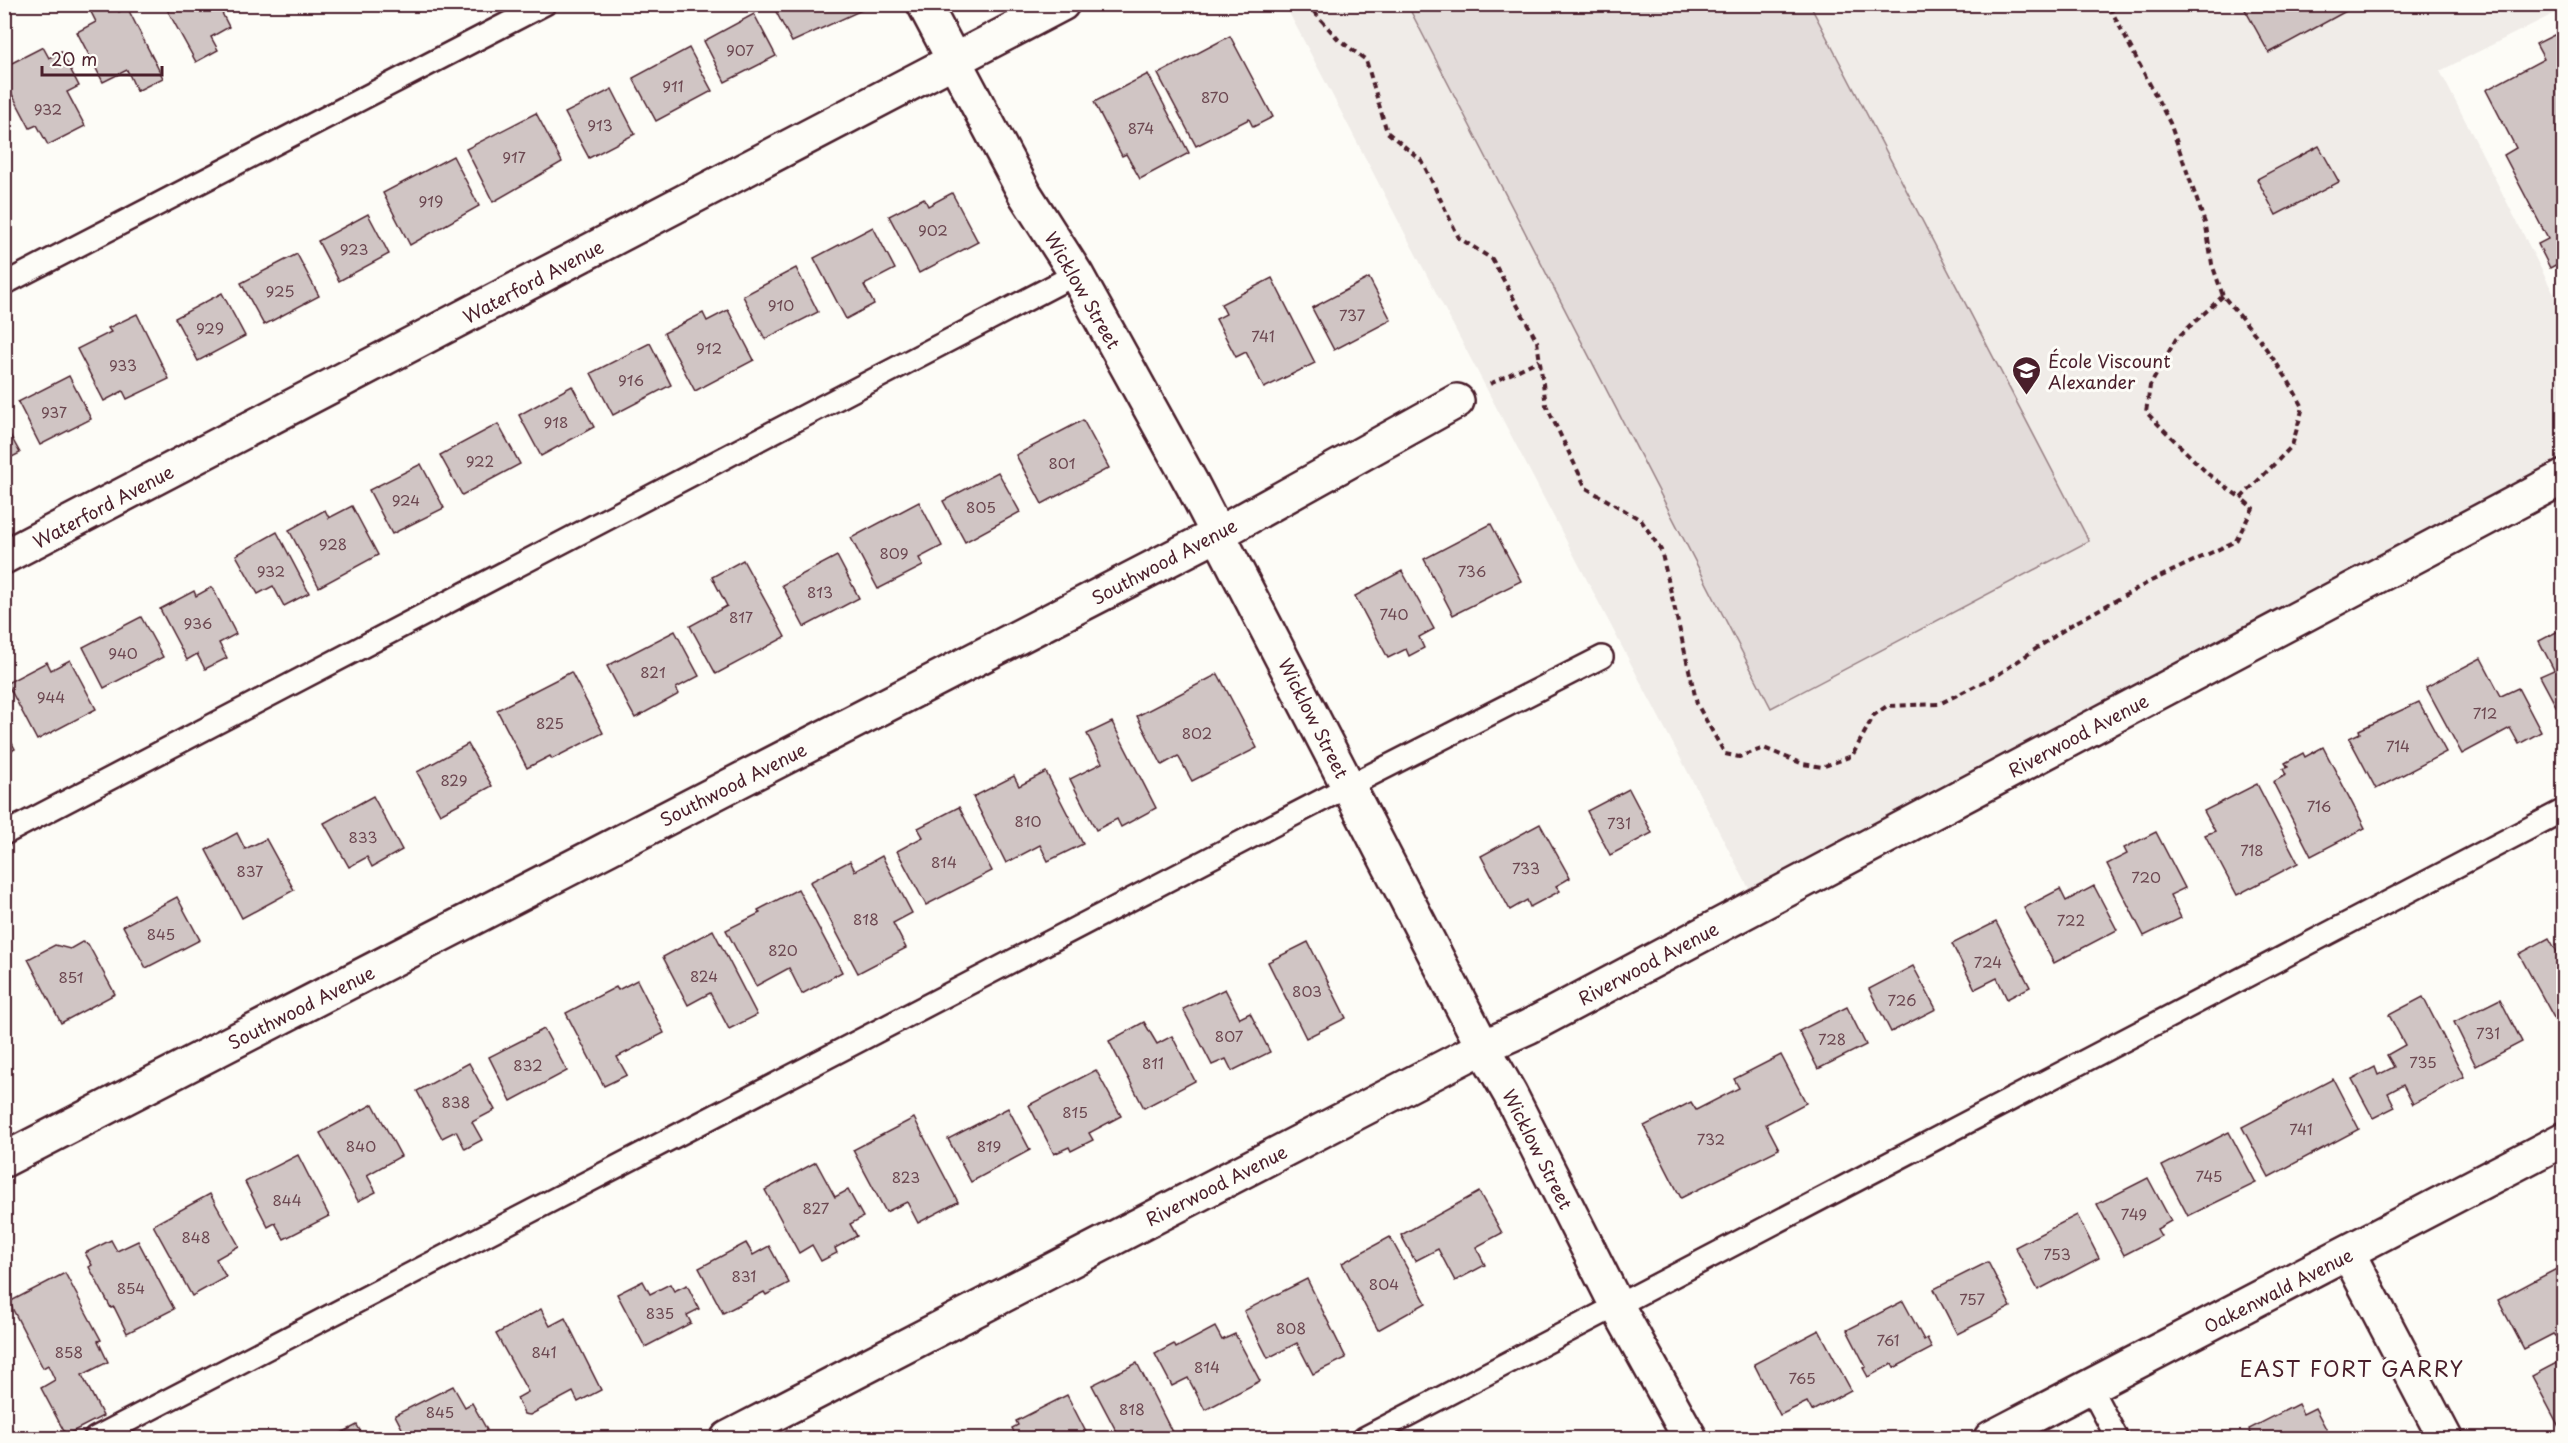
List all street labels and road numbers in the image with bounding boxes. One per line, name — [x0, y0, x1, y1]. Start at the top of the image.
street label: Wicklow Street — [1038, 226, 1128, 354]
street label: Waterford Avenue — [458, 232, 608, 329]
street label: Waterford Avenue — [28, 457, 178, 554]
street label: Southwood Avenue — [1087, 511, 1242, 611]
street label: Wicklow Street — [1272, 653, 1356, 783]
street label: Riverwood Avenue — [2003, 686, 2153, 783]
street label: Southwood Avenue — [655, 735, 811, 833]
street label: Riverwood Avenue — [1573, 914, 1723, 1011]
street label: Southwood Avenue — [223, 958, 379, 1056]
street label: Wicklow Street — [1496, 1084, 1580, 1214]
street label: Riverwood Avenue — [1141, 1138, 1292, 1232]
street label: Oakenwald Avenue — [2199, 1241, 2357, 1339]

